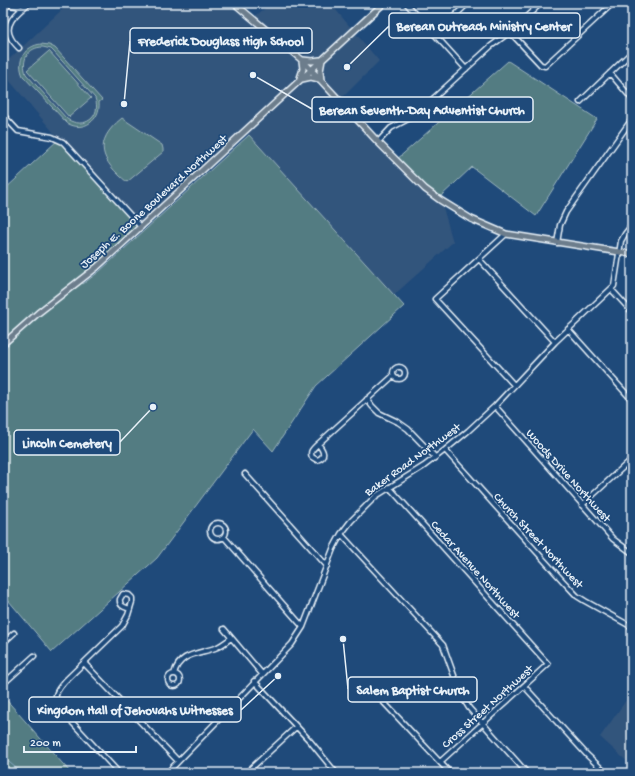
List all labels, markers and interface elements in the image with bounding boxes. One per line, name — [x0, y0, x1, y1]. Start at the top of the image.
callout: Berean Outreach Ministry Center — [389, 13, 580, 38]
text: Berean Outreach Ministry Center — [396, 20, 573, 35]
callout: Frederick Douglass High School — [130, 28, 312, 53]
text: Frederick Douglass High School — [137, 35, 304, 50]
callout: Berean Seventh-Day Adventist Church — [312, 97, 533, 122]
text: Berean Seventh-Day Adventist Church — [318, 104, 525, 119]
street label: Joseph E. Boone Boulevard Northwest — [78, 132, 232, 272]
street label: Baker Road Northwest — [362, 421, 465, 501]
street label: Woods Drive Northwest — [522, 427, 614, 527]
callout: Lincoln Cemetery — [14, 430, 120, 455]
text: Lincoln Cemetery — [22, 437, 112, 452]
street label: Church Street Northwest — [490, 491, 586, 593]
street label: Cedar Avenue Northwest — [427, 519, 523, 623]
street label: Cross Street Northwest — [440, 662, 538, 752]
callout: Salem Baptist Church — [348, 677, 477, 702]
text: Salem Baptist Church — [357, 684, 469, 700]
callout: Kingdom Hall of Jehovahs Witnesses — [29, 697, 241, 722]
text: Kingdom Hall of Jehovahs Witnesses — [36, 703, 234, 719]
scale bar — [24, 728, 136, 754]
text: 200 m — [30, 737, 61, 751]

